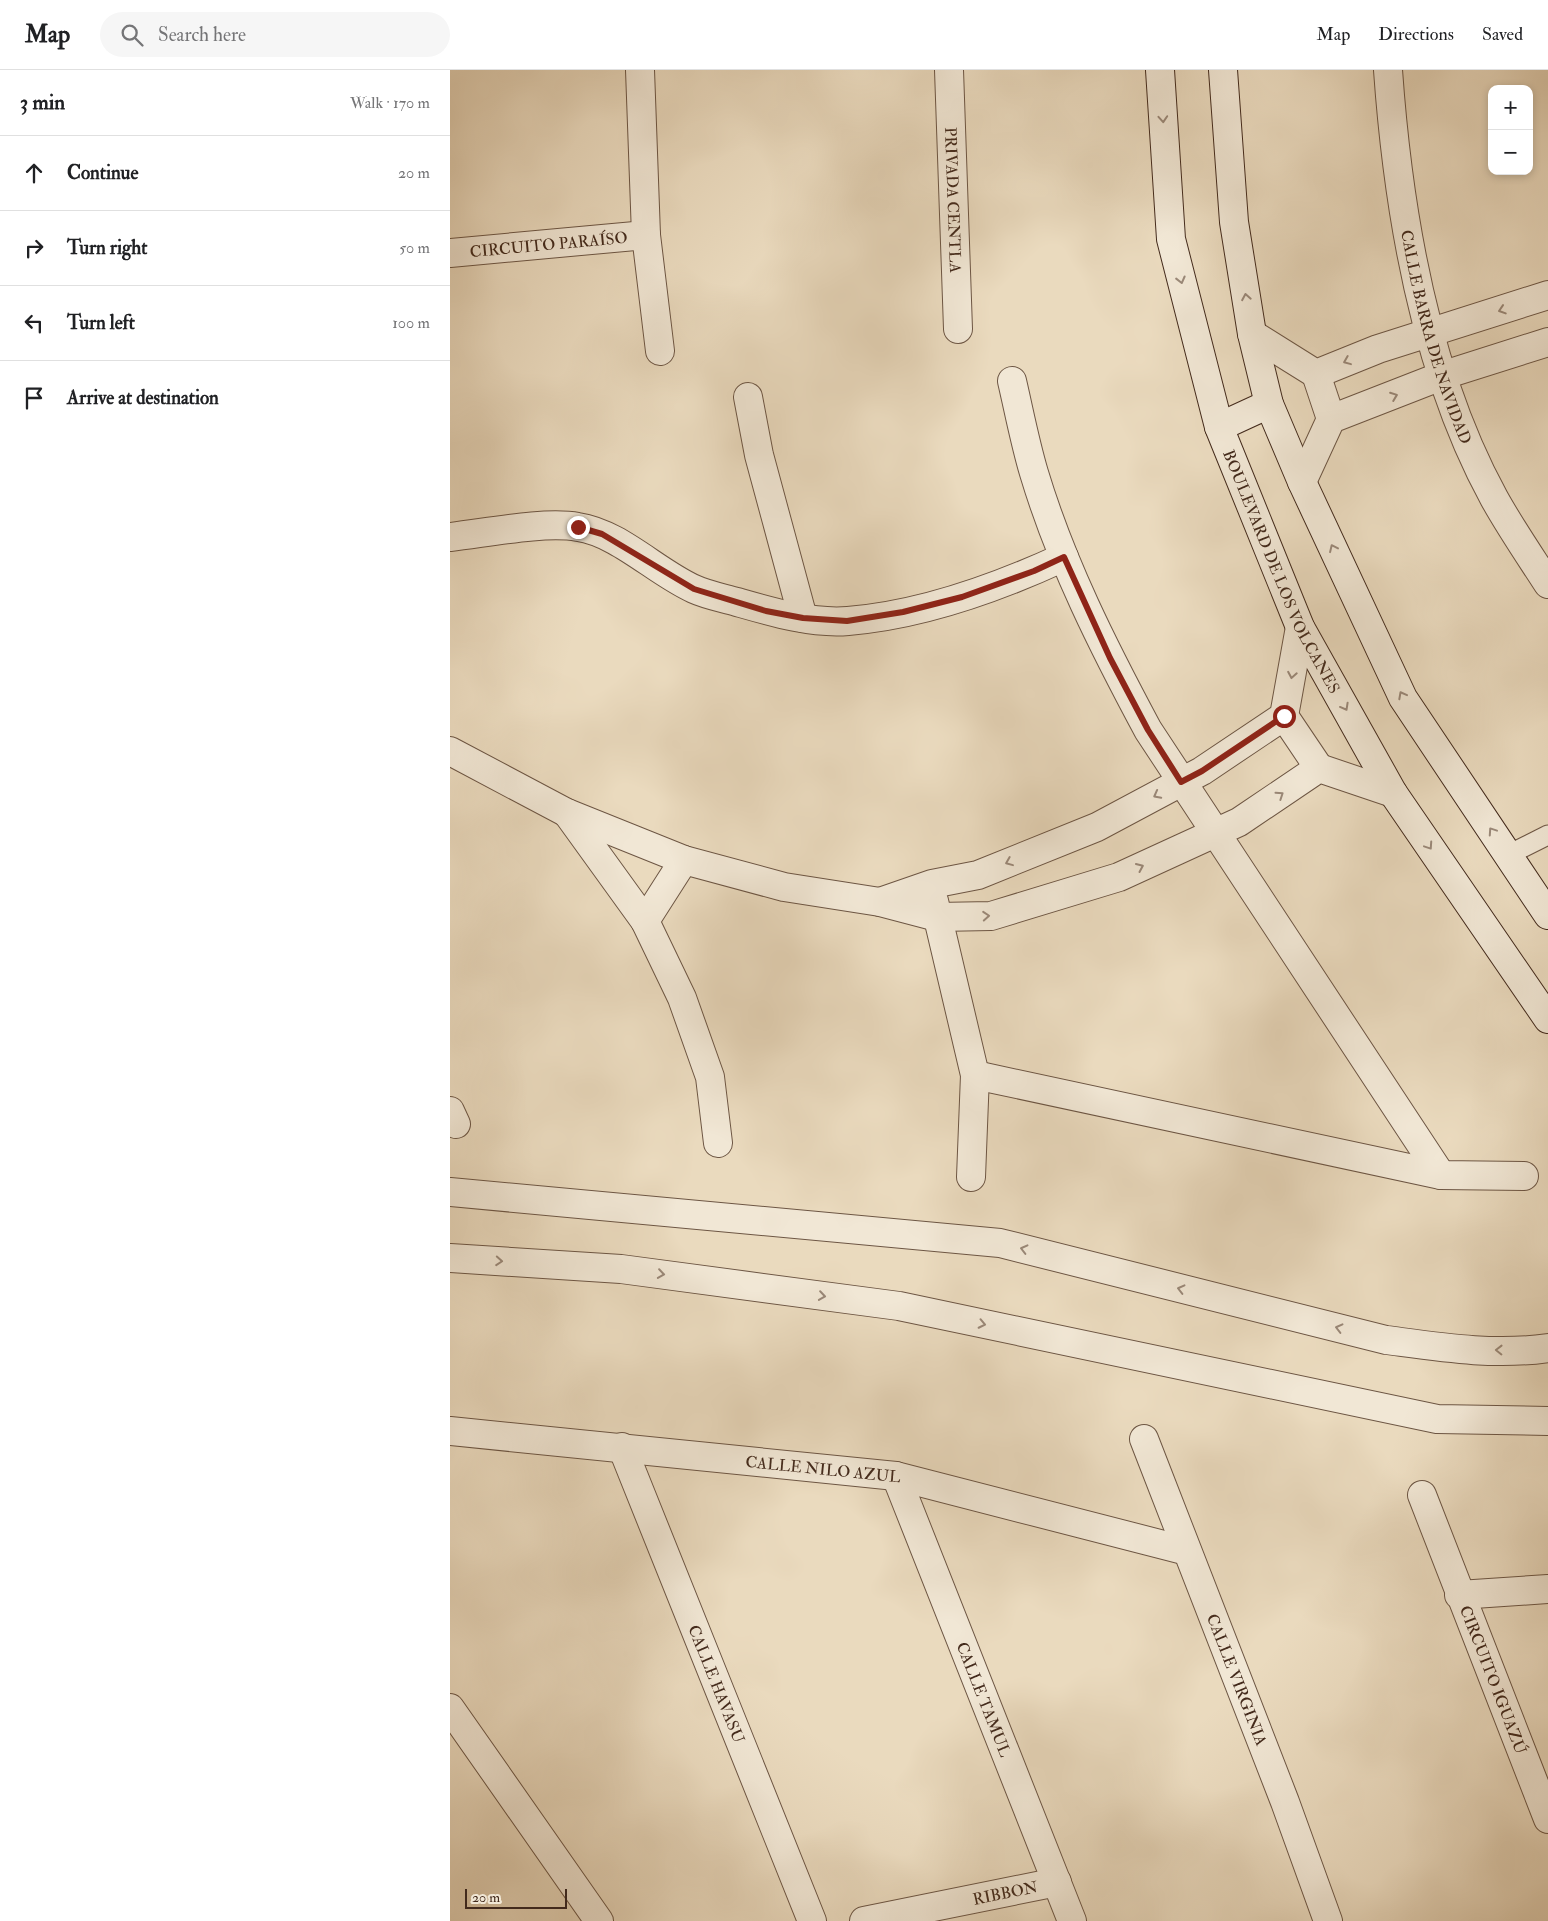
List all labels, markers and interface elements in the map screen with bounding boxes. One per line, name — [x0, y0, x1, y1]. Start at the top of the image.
search box — [100, 12, 450, 57]
text: Map — [25, 19, 70, 50]
icon: search — [118, 21, 146, 49]
text: Search here — [158, 23, 246, 47]
text: Map — [1317, 23, 1350, 46]
text: Directions — [1378, 23, 1454, 46]
text: Saved — [1482, 23, 1523, 46]
map controls — [1488, 85, 1533, 175]
button: + — [1488, 85, 1533, 130]
text: 3 min — [20, 89, 65, 116]
text: Walk · 170 m — [350, 93, 430, 113]
one-way arrow — [1158, 115, 1169, 123]
street label: PRIVADA CENTLA — [940, 127, 965, 273]
button: − — [1488, 130, 1533, 175]
icon: ahead — [20, 159, 48, 187]
text: Continue — [67, 161, 138, 185]
text: 20 m — [398, 163, 430, 183]
street label: CIRCUITO PARAÍSO — [469, 228, 628, 262]
street label: CALLE BARRA DE NAVIDAD — [1396, 228, 1476, 447]
icon: right — [20, 234, 48, 262]
text: Turn right — [67, 236, 147, 260]
text: 50 m — [399, 238, 430, 258]
one-way arrow — [1175, 275, 1186, 284]
one-way arrow — [1242, 292, 1252, 301]
one-way arrow — [1498, 304, 1506, 314]
icon: left — [20, 309, 48, 337]
text: Turn left — [67, 311, 135, 335]
text: 100 m — [392, 313, 430, 333]
one-way arrow — [1343, 355, 1352, 365]
icon: arrive — [20, 384, 48, 412]
text: Arrive at destination — [67, 386, 219, 410]
one-way arrow — [1389, 392, 1398, 402]
street label: BOULEVARD DE LOS VOLCANES — [1218, 447, 1344, 697]
route end — [567, 516, 590, 539]
one-way arrow — [1328, 544, 1339, 553]
one-way arrow — [1287, 671, 1297, 680]
one-way arrow — [1398, 691, 1408, 700]
one-way arrow — [1339, 702, 1349, 711]
route start — [1273, 705, 1296, 728]
one-way arrow — [1153, 789, 1162, 799]
one-way arrow — [1274, 792, 1283, 801]
one-way arrow — [1489, 827, 1498, 836]
one-way arrow — [1423, 841, 1433, 850]
one-way arrow — [1005, 856, 1014, 867]
one-way arrow — [1135, 863, 1144, 874]
one-way arrow — [982, 910, 990, 921]
one-way arrow — [1019, 1244, 1028, 1255]
one-way arrow — [495, 1256, 503, 1267]
one-way arrow — [657, 1268, 665, 1279]
one-way arrow — [1178, 1284, 1186, 1294]
one-way arrow — [818, 1290, 826, 1301]
one-way arrow — [977, 1318, 986, 1329]
one-way arrow — [1335, 1323, 1344, 1334]
one-way arrow — [1495, 1345, 1503, 1355]
street label: CALLE NILO AZUL — [744, 1452, 902, 1487]
street label: CIRCUITO IGUAZÚ — [1455, 1603, 1532, 1758]
street label: CALLE VIRGINIA — [1202, 1611, 1271, 1749]
street label: CALLE HAVASU — [683, 1622, 749, 1746]
street label: CALLE TAMUL — [952, 1639, 1015, 1760]
street label: RIBBON — [971, 1877, 1040, 1910]
scale bar — [465, 1886, 568, 1909]
text: 20 m — [472, 1889, 500, 1906]

